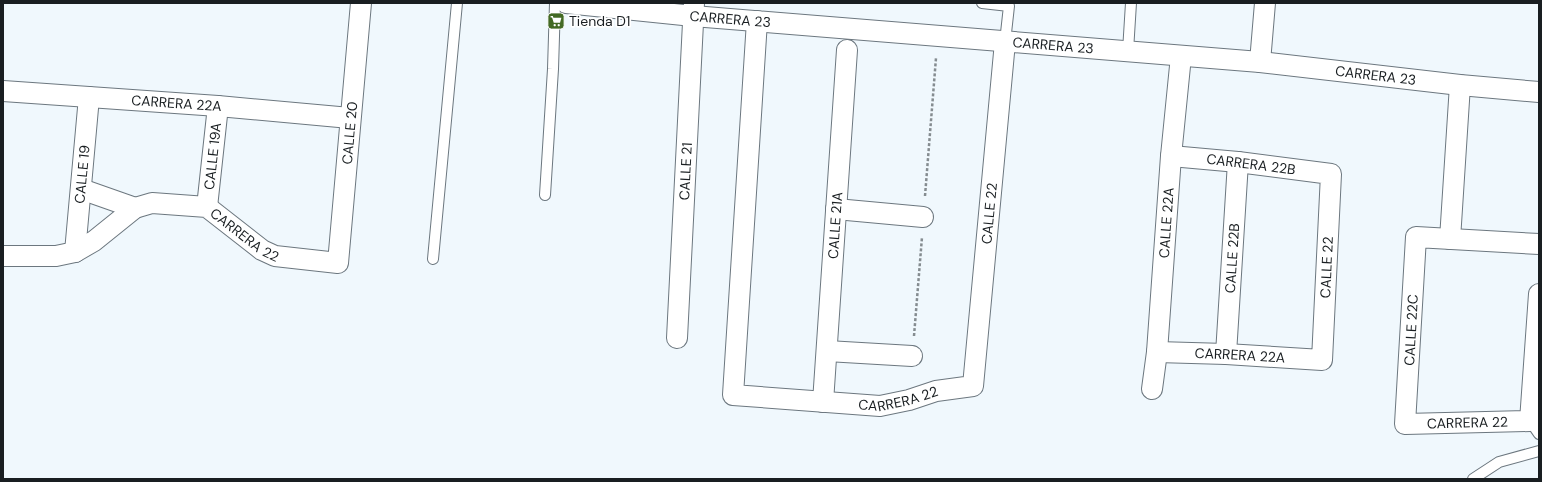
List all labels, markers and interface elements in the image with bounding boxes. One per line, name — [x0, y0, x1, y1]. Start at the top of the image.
street label: CARRERA 23 — [689, 7, 772, 31]
supermarket icon: Tienda D1 — [546, 11, 566, 31]
place label: Tienda D1 — [569, 12, 630, 30]
street label: CARRERA 23 — [1012, 33, 1094, 57]
street label: CARRERA 23 — [1334, 62, 1417, 89]
street label: CARRERA 22A — [131, 91, 222, 115]
street label: CALLE 20 — [338, 101, 361, 165]
street label: CALLE 19A — [200, 122, 225, 191]
street label: CALLE 21 — [675, 142, 696, 201]
street label: CALLE 19 — [70, 144, 94, 204]
street label: CARRERA 22B — [1205, 150, 1297, 178]
street label: CALLE 22 — [977, 182, 1001, 245]
street label: CALLE 22A — [1155, 187, 1178, 259]
street label: CALLE 21A — [824, 191, 846, 260]
street label: CARRERA 22 — [207, 204, 282, 266]
street label: CALLE 22B — [1221, 223, 1243, 294]
street label: CALLE 22 — [1316, 236, 1337, 299]
street label: CALLE 22C — [1400, 294, 1422, 366]
street label: CARRERA 22A — [1194, 344, 1286, 367]
street label: CARRERA 22 — [858, 382, 940, 415]
street label: CARRERA 22 — [1427, 413, 1508, 432]

